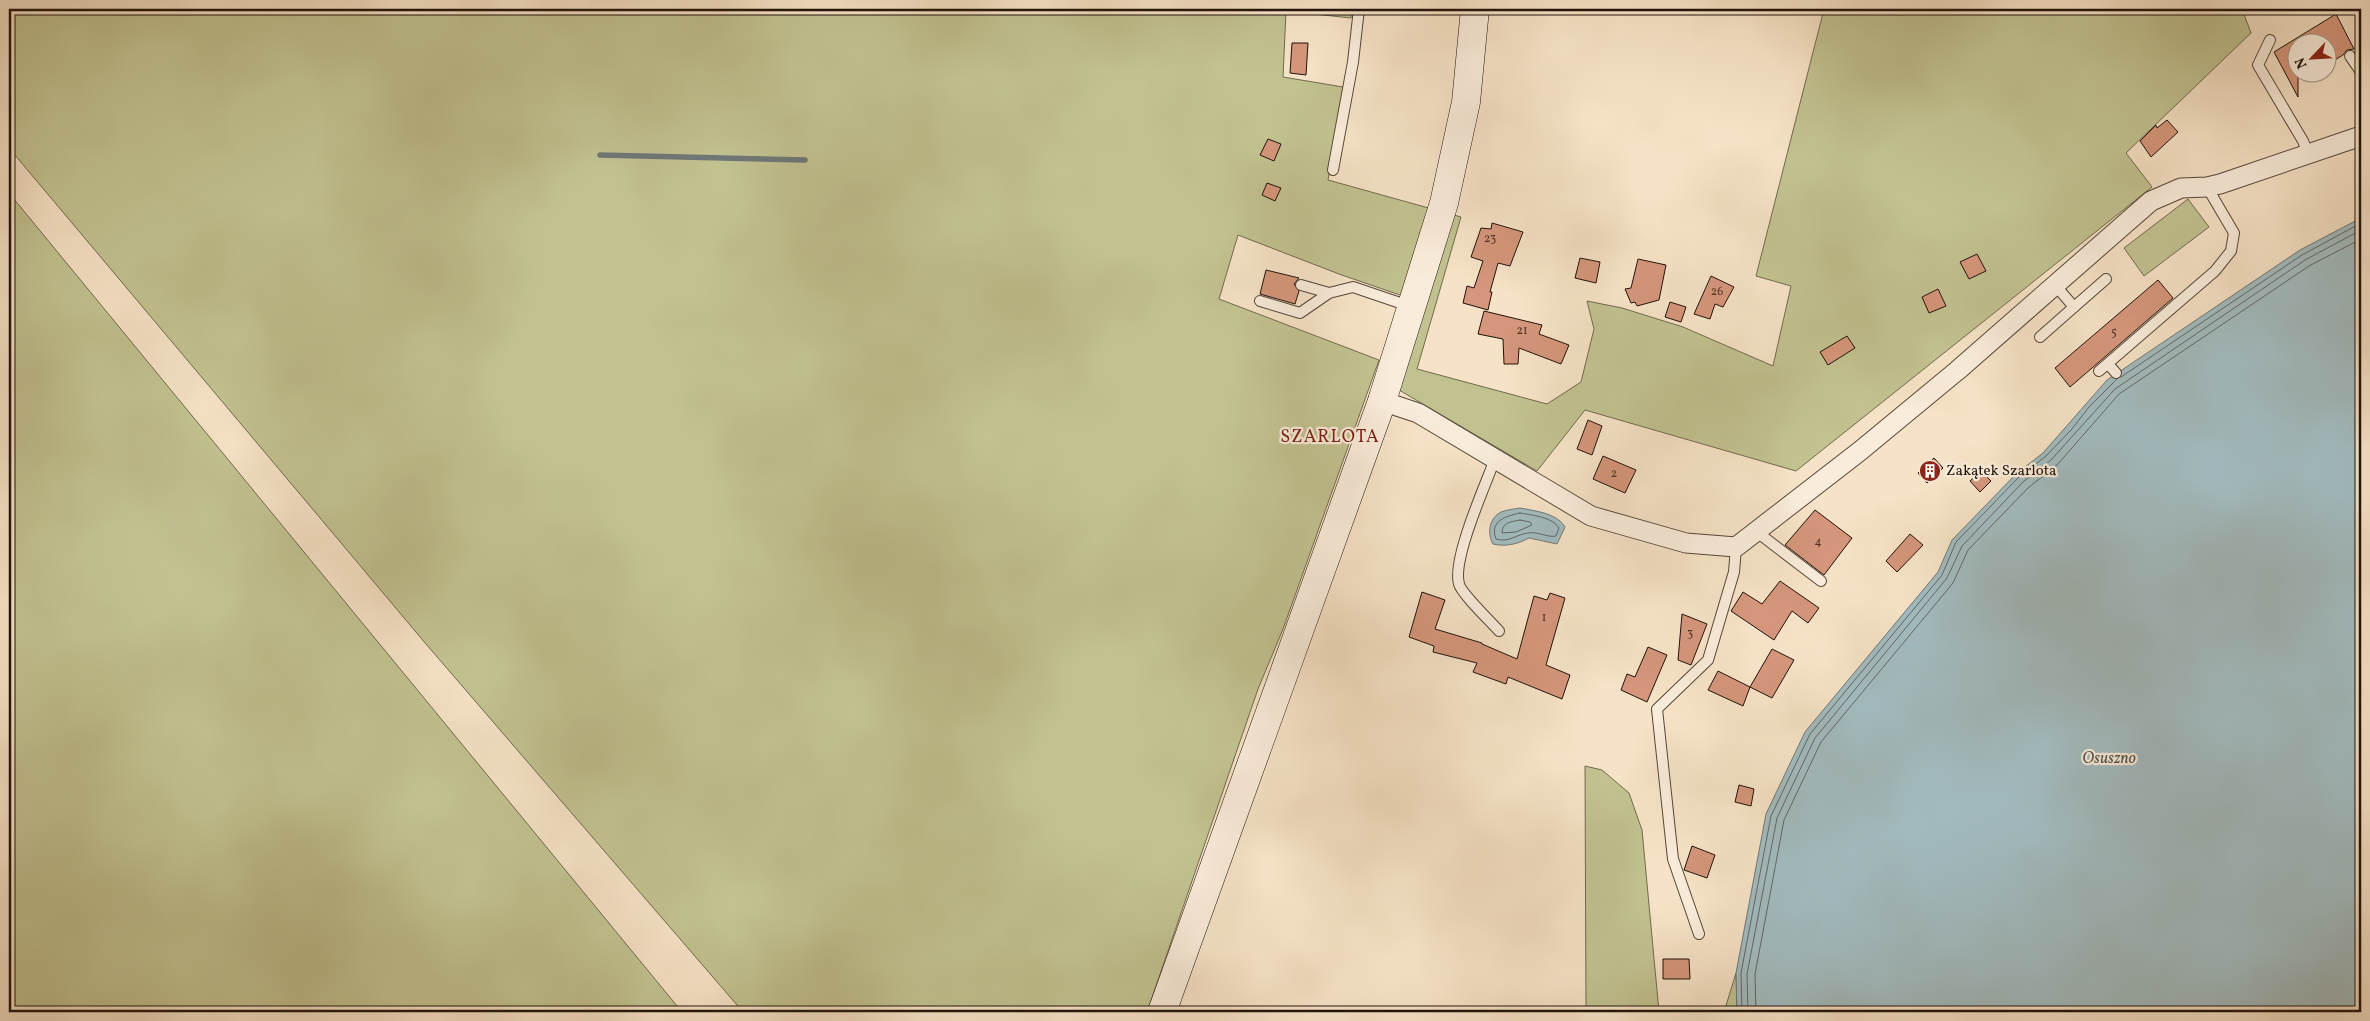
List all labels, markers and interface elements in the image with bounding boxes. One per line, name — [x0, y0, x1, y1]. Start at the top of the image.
north arrow — [2288, 32, 2338, 82]
text: N — [2291, 54, 2312, 71]
house number: 23 — [1484, 231, 1496, 247]
house number: 26 — [1711, 284, 1723, 300]
house number: 21 — [1516, 323, 1528, 339]
house number: 5 — [2111, 325, 2117, 341]
district label: SZARLOTA — [1280, 425, 1380, 450]
building icon: Zakątek Szarlota — [1918, 459, 1942, 483]
place label: Zakątek Szarlota — [1946, 461, 2057, 482]
house number: 2 — [1611, 466, 1617, 482]
house number: 4 — [1814, 534, 1822, 550]
house number: 1 — [1542, 610, 1546, 626]
house number: 3 — [1687, 626, 1693, 642]
water label: Osuszno — [2082, 748, 2137, 770]

